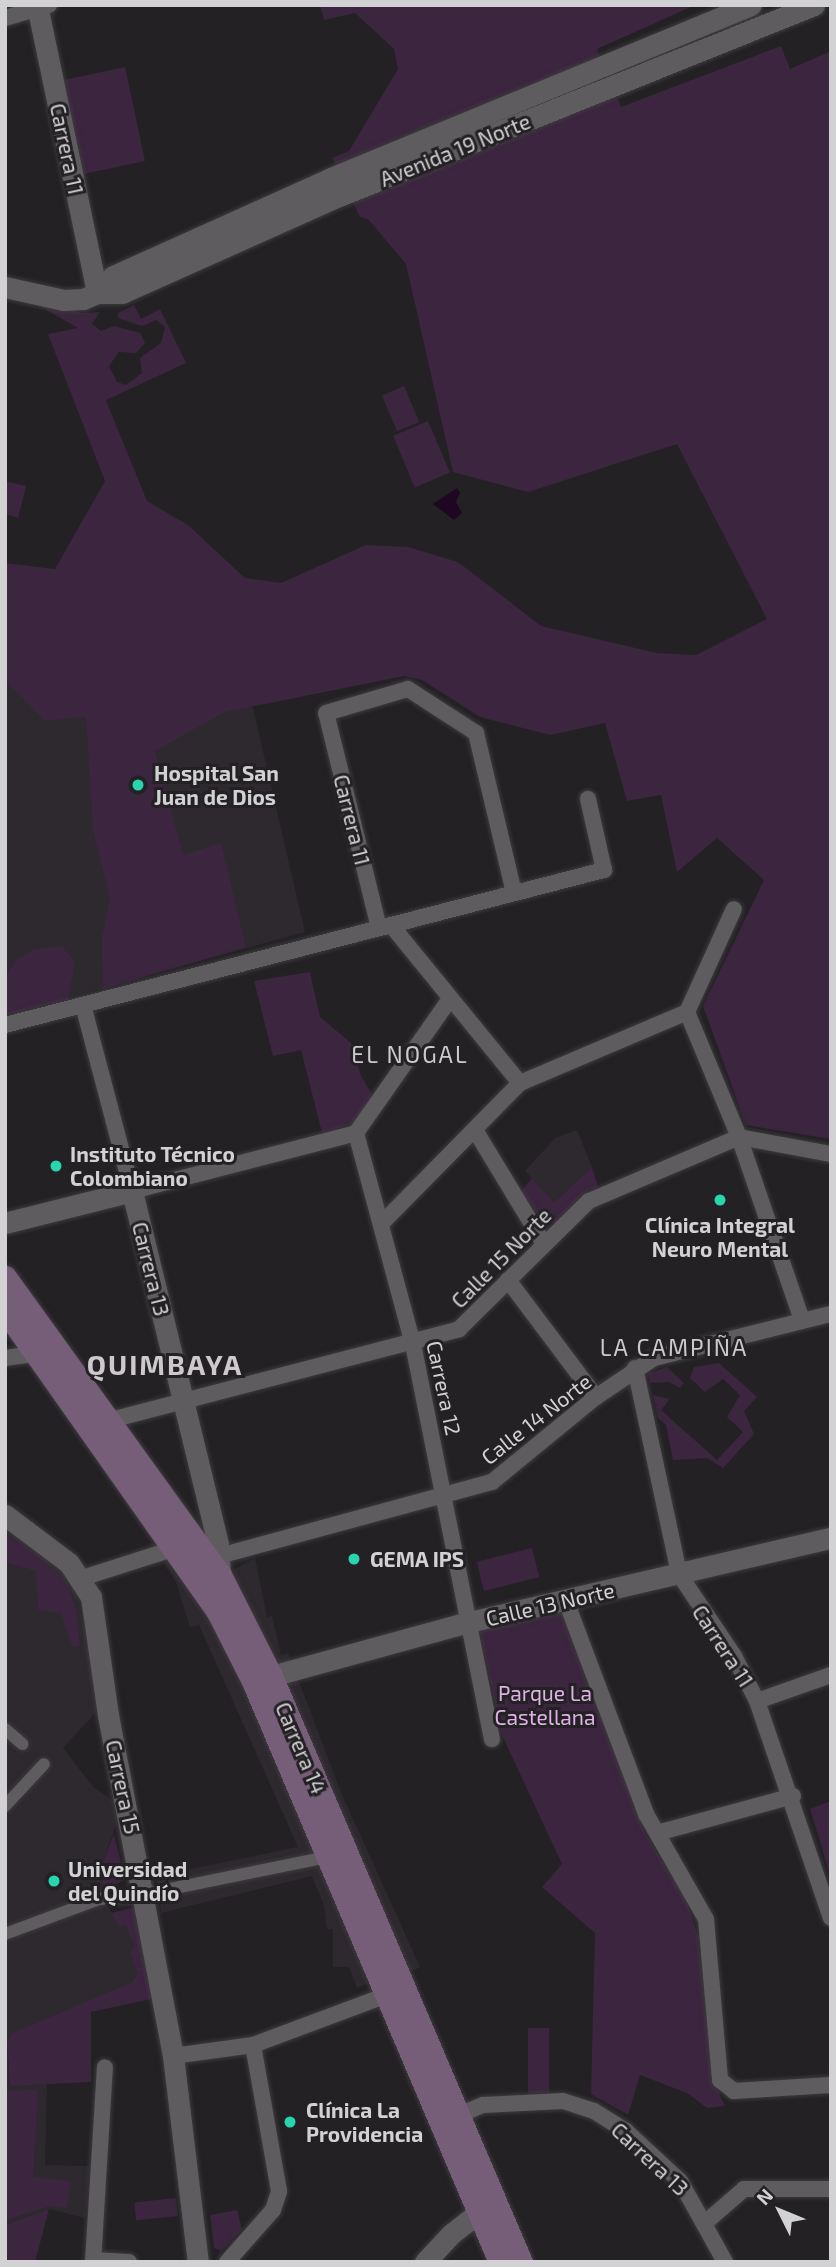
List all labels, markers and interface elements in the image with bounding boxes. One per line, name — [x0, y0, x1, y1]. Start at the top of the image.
street label: Carrera 11 — [45, 101, 89, 197]
street label: Avenida 19 Norte — [376, 108, 534, 192]
place label: Hospital San Juan de Dios — [154, 760, 279, 810]
street label: Carrera 11 — [329, 772, 375, 868]
marker: Hospital San Juan de Dios — [128, 775, 148, 795]
district label: EL NOGAL — [352, 1040, 468, 1068]
place label: Instituto Técnico Colombiano — [70, 1141, 235, 1191]
marker: Instituto Técnico Colombiano — [48, 1158, 64, 1174]
marker: Clínica Integral Neuro Mental — [710, 1190, 730, 1210]
street label: Calle 15 Norte — [446, 1203, 556, 1313]
place label: Clínica Integral Neuro Mental — [645, 1212, 795, 1262]
street label: Carrera 13 — [127, 1219, 175, 1319]
district label: LA CAMPIÑA — [601, 1333, 747, 1361]
street label: Carrera 12 — [422, 1338, 466, 1438]
district label: QUIMBAYA — [88, 1347, 242, 1381]
street label: Calle 14 Norte — [476, 1368, 596, 1470]
place label: GEMA IPS — [370, 1546, 465, 1572]
marker: GEMA IPS — [344, 1549, 364, 1569]
street label: Calle 13 Norte — [483, 1577, 617, 1631]
street label: Carrera 11 — [687, 1600, 759, 1692]
park label: Parque La Castellana — [494, 1680, 596, 1730]
street label: Carrera 14 — [270, 1698, 332, 1798]
street label: Carrera 15 — [101, 1738, 145, 1836]
place label: Universidad del Quindío — [68, 1856, 187, 1906]
marker: Universidad del Quindío — [46, 1873, 62, 1889]
place label: Clínica La Providencia — [306, 2097, 423, 2147]
marker: Clínica La Providencia — [280, 2112, 300, 2132]
street label: Carrera 13 — [606, 2117, 694, 2201]
north arrow — [745, 2176, 815, 2246]
text: N — [751, 2183, 777, 2209]

